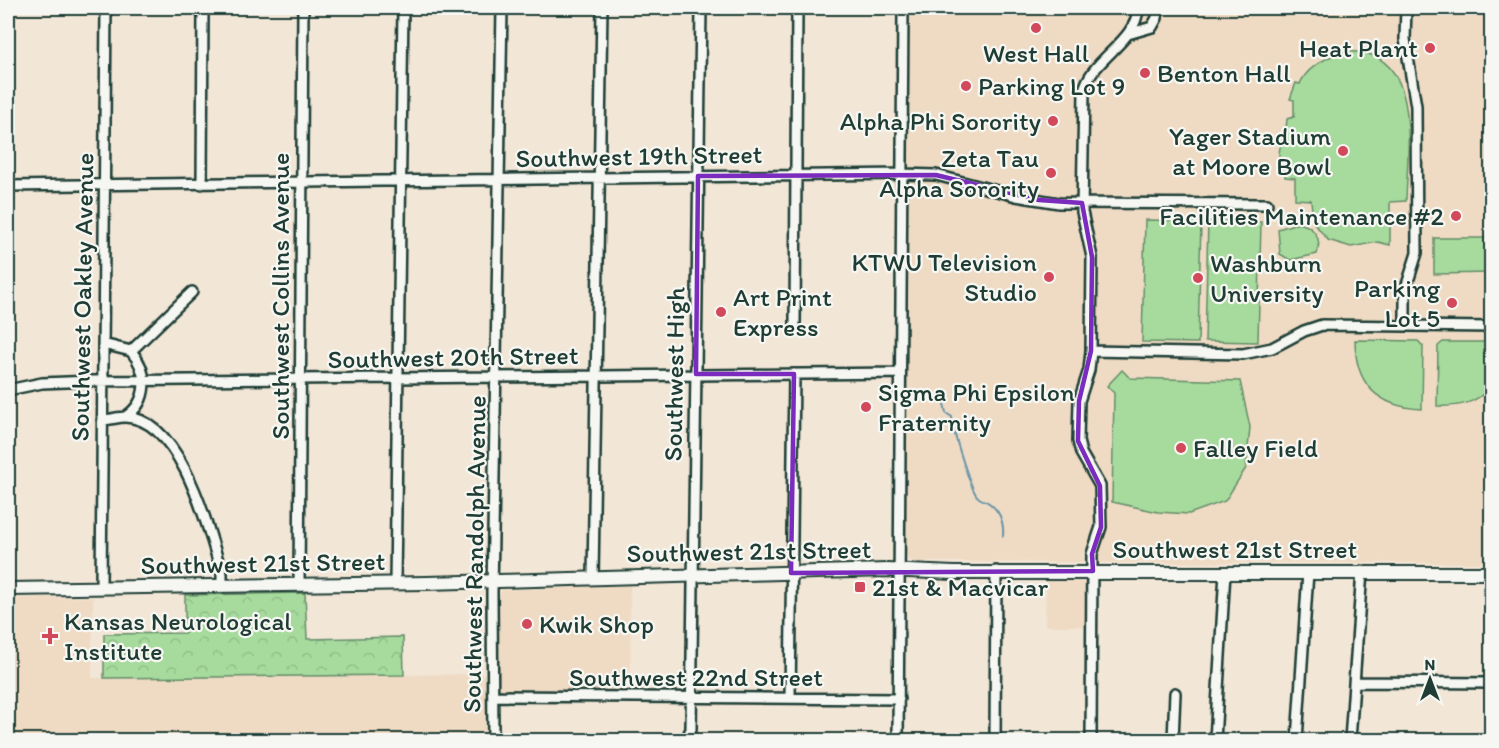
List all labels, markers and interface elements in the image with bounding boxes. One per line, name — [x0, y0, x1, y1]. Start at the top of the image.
marker: West Hall — [1029, 21, 1043, 35]
place label: Heat Plant — [1299, 32, 1418, 64]
place label: West Hall — [983, 37, 1089, 69]
marker: Heat Plant — [1423, 41, 1437, 55]
place label: Benton Hall — [1157, 57, 1291, 89]
marker: Benton Hall — [1138, 66, 1152, 80]
place label: Parking Lot 9 — [978, 70, 1125, 102]
marker: Parking Lot 9 — [959, 79, 973, 93]
place label: Alpha Phi Sorority — [840, 105, 1041, 137]
marker: Alpha Phi Sorority — [1046, 114, 1060, 128]
place label: Yager Stadium at Moore Bowl — [1169, 120, 1331, 182]
street label: Southwest 19th Street — [515, 138, 763, 174]
place label: Zeta Tau Alpha Sorority — [879, 142, 1039, 204]
marker: Yager Stadium at Moore Bowl — [1336, 144, 1350, 158]
street label: Southwest Oakley Avenue — [63, 152, 101, 442]
street label: Southwest Collins Avenue — [264, 153, 296, 439]
marker: Zeta Tau Alpha Sorority — [1044, 166, 1058, 180]
place label: Facilities Maintenance #2 — [1159, 200, 1444, 232]
marker: Facilities Maintenance #2 — [1449, 209, 1463, 223]
place label: KTWU Television Studio — [851, 246, 1037, 308]
place label: Washburn University — [1210, 247, 1324, 309]
marker: KTWU Television Studio — [1042, 270, 1056, 284]
marker: Washburn University — [1191, 271, 1205, 285]
place label: Parking Lot 5 — [1354, 272, 1441, 334]
place label: Art Print Express — [733, 281, 832, 343]
street label: Southwest High — [656, 286, 692, 462]
marker: Parking Lot 5 — [1445, 296, 1459, 310]
marker: Art Print Express — [714, 305, 728, 319]
street label: Southwest 20th Street — [327, 339, 579, 375]
place label: Sigma Phi Epsilon Fraternity — [878, 376, 1075, 438]
street label: Southwest Randolph Avenue — [455, 395, 493, 713]
marker: Sigma Phi Epsilon Fraternity — [859, 400, 873, 414]
place label: Falley Field — [1193, 432, 1318, 464]
marker: Falley Field — [1174, 441, 1188, 455]
street label: Southwest 21st Street — [626, 533, 872, 569]
street label: Southwest 21st Street — [1113, 533, 1358, 565]
street label: Southwest 21st Street — [140, 545, 386, 581]
place label: 21st & Macvicar — [872, 571, 1049, 603]
marker: 21st & Macvicar — [853, 580, 867, 594]
place label: Kansas Neurological Institute — [64, 605, 292, 667]
place label: Kwik Shop — [539, 608, 654, 640]
marker: Kwik Shop — [520, 617, 534, 631]
marker: Kansas Neurological Institute — [41, 627, 59, 645]
north arrow — [1400, 649, 1460, 709]
text: N — [1425, 655, 1435, 674]
street label: Southwest 22nd Street — [569, 661, 823, 693]

